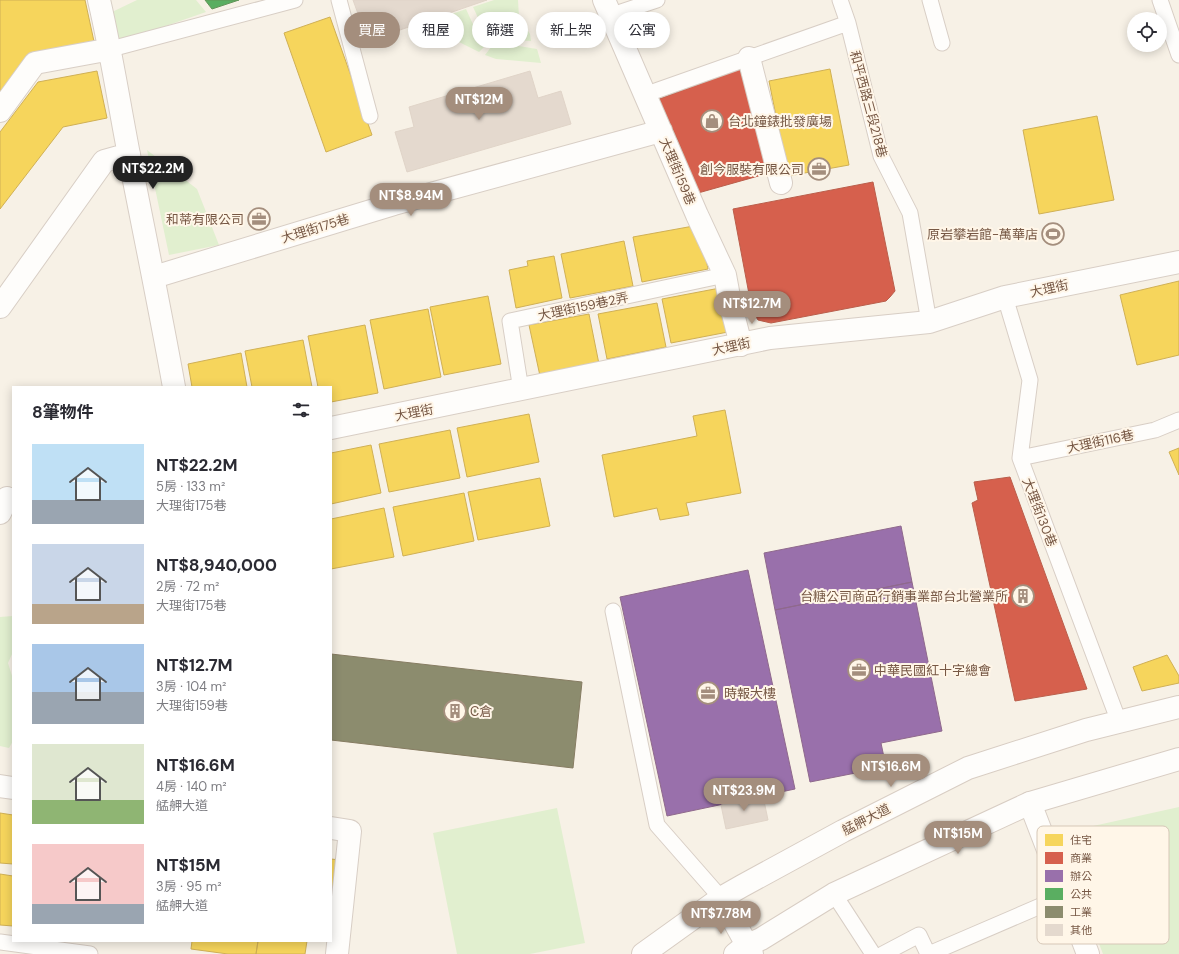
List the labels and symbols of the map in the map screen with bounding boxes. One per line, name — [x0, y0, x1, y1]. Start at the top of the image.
street label: 和平西路三段218巷 — [846, 49, 891, 160]
pin: NT$12M — [446, 87, 512, 121]
shop icon: 台北鐘錶批發廣場 — [699, 108, 725, 134]
place label: 台北鐘錶批發廣場 — [728, 113, 832, 130]
street label: 大理街159巷 — [656, 135, 699, 208]
pin: NT$22.2M — [112, 156, 194, 190]
office icon: 創今服裝有限公司 — [806, 156, 832, 182]
place label: 創今服裝有限公司 — [700, 161, 804, 178]
pin: NT$8.94M — [370, 183, 452, 217]
office icon: 和蒂有限公司 — [246, 206, 272, 232]
street label: 大理街175巷 — [279, 210, 351, 247]
place label: 和蒂有限公司 — [166, 211, 244, 228]
sports icon: 原岩攀岩館-萬華店 — [1040, 221, 1066, 247]
place label: 原岩攀岩館-萬華店 — [927, 226, 1038, 243]
street label: 大理街 — [1028, 276, 1070, 301]
street label: 大理街159巷2弄 — [536, 289, 630, 324]
pin: NT$12.7M — [711, 291, 793, 325]
street label: 大理街 — [710, 334, 752, 359]
street label: 大理街 — [393, 400, 435, 425]
street label: 大理街116巷 — [1065, 426, 1135, 457]
street label: 大理街130巷 — [1019, 475, 1060, 549]
building icon: 台糖公司商品行銷事業部台北營業所 — [1010, 583, 1036, 609]
place label: 台糖公司商品行銷事業部台北營業所 — [800, 588, 1008, 605]
office icon: 中華民國紅十字總會 — [846, 657, 872, 683]
place label: 中華民國紅十字總會 — [874, 662, 991, 679]
office icon: 時報大樓 — [695, 680, 721, 706]
place label: 時報大樓 — [724, 685, 776, 702]
building icon: C倉 — [442, 698, 468, 724]
place label: C倉 — [470, 703, 492, 720]
pin: NT$16.6M — [850, 754, 932, 788]
pin: NT$23.9M — [703, 778, 785, 812]
street label: 艋舺大道 — [839, 800, 893, 839]
pin: NT$15M — [925, 821, 991, 855]
legend — [1037, 826, 1169, 944]
text: 住宅 — [1070, 833, 1092, 847]
text: 商業 — [1070, 851, 1092, 865]
text: 辦公 — [1070, 869, 1092, 883]
text: 公共 — [1070, 887, 1092, 901]
pin: NT$7.78M — [680, 901, 762, 935]
text: 工業 — [1070, 905, 1092, 919]
text: 其他 — [1070, 923, 1092, 937]

